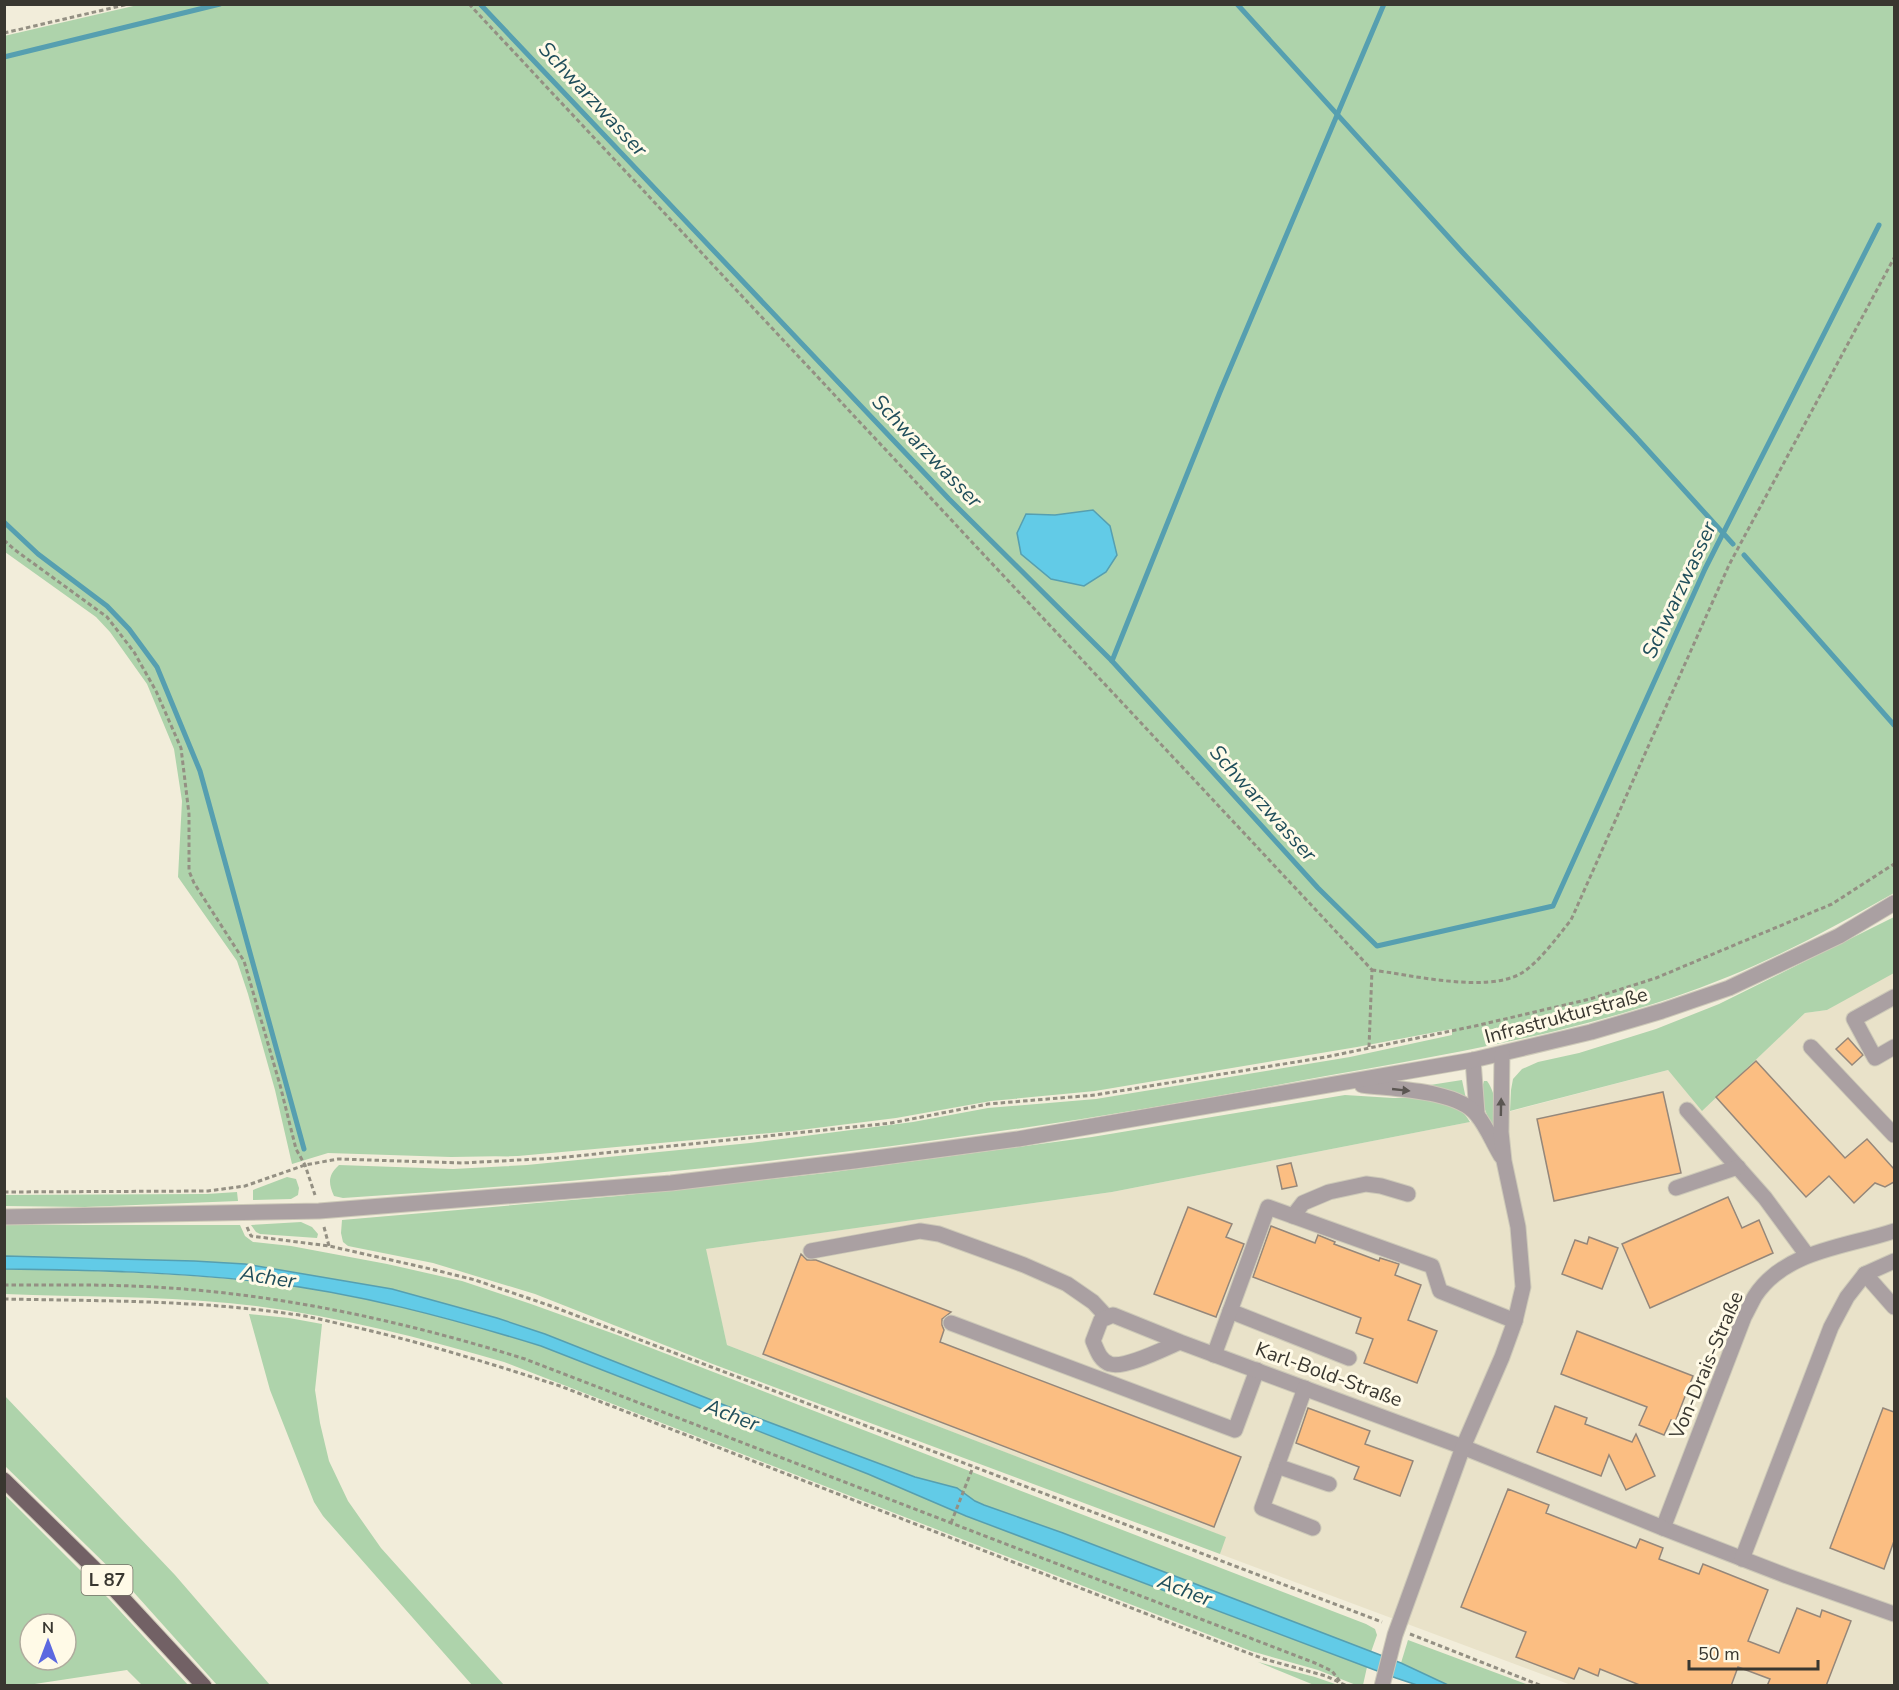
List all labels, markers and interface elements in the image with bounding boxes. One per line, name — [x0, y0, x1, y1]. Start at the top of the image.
water label: Schwarzwasser — [532, 35, 654, 163]
water label: Schwarzwasser — [866, 388, 989, 514]
water label: Schwarzwasser — [1635, 517, 1723, 663]
water label: Schwarzwasser — [1203, 739, 1323, 868]
street label: Infrastrukturstraße — [1482, 981, 1651, 1050]
one-way arrow — [1392, 1085, 1411, 1095]
one-way arrow — [1496, 1098, 1506, 1117]
water label: Acher — [237, 1259, 298, 1295]
street label: Von-Drais-Straße — [1663, 1287, 1750, 1444]
street label: Karl-Bold-Straße — [1252, 1335, 1406, 1414]
water label: Acher — [700, 1392, 763, 1438]
road number: L 87 — [82, 1565, 132, 1595]
water label: Acher — [1153, 1567, 1216, 1613]
north arrow — [18, 1612, 78, 1672]
text: N — [42, 1617, 54, 1639]
scale bar — [1689, 1633, 1818, 1671]
text: 50 m — [1698, 1642, 1740, 1666]

